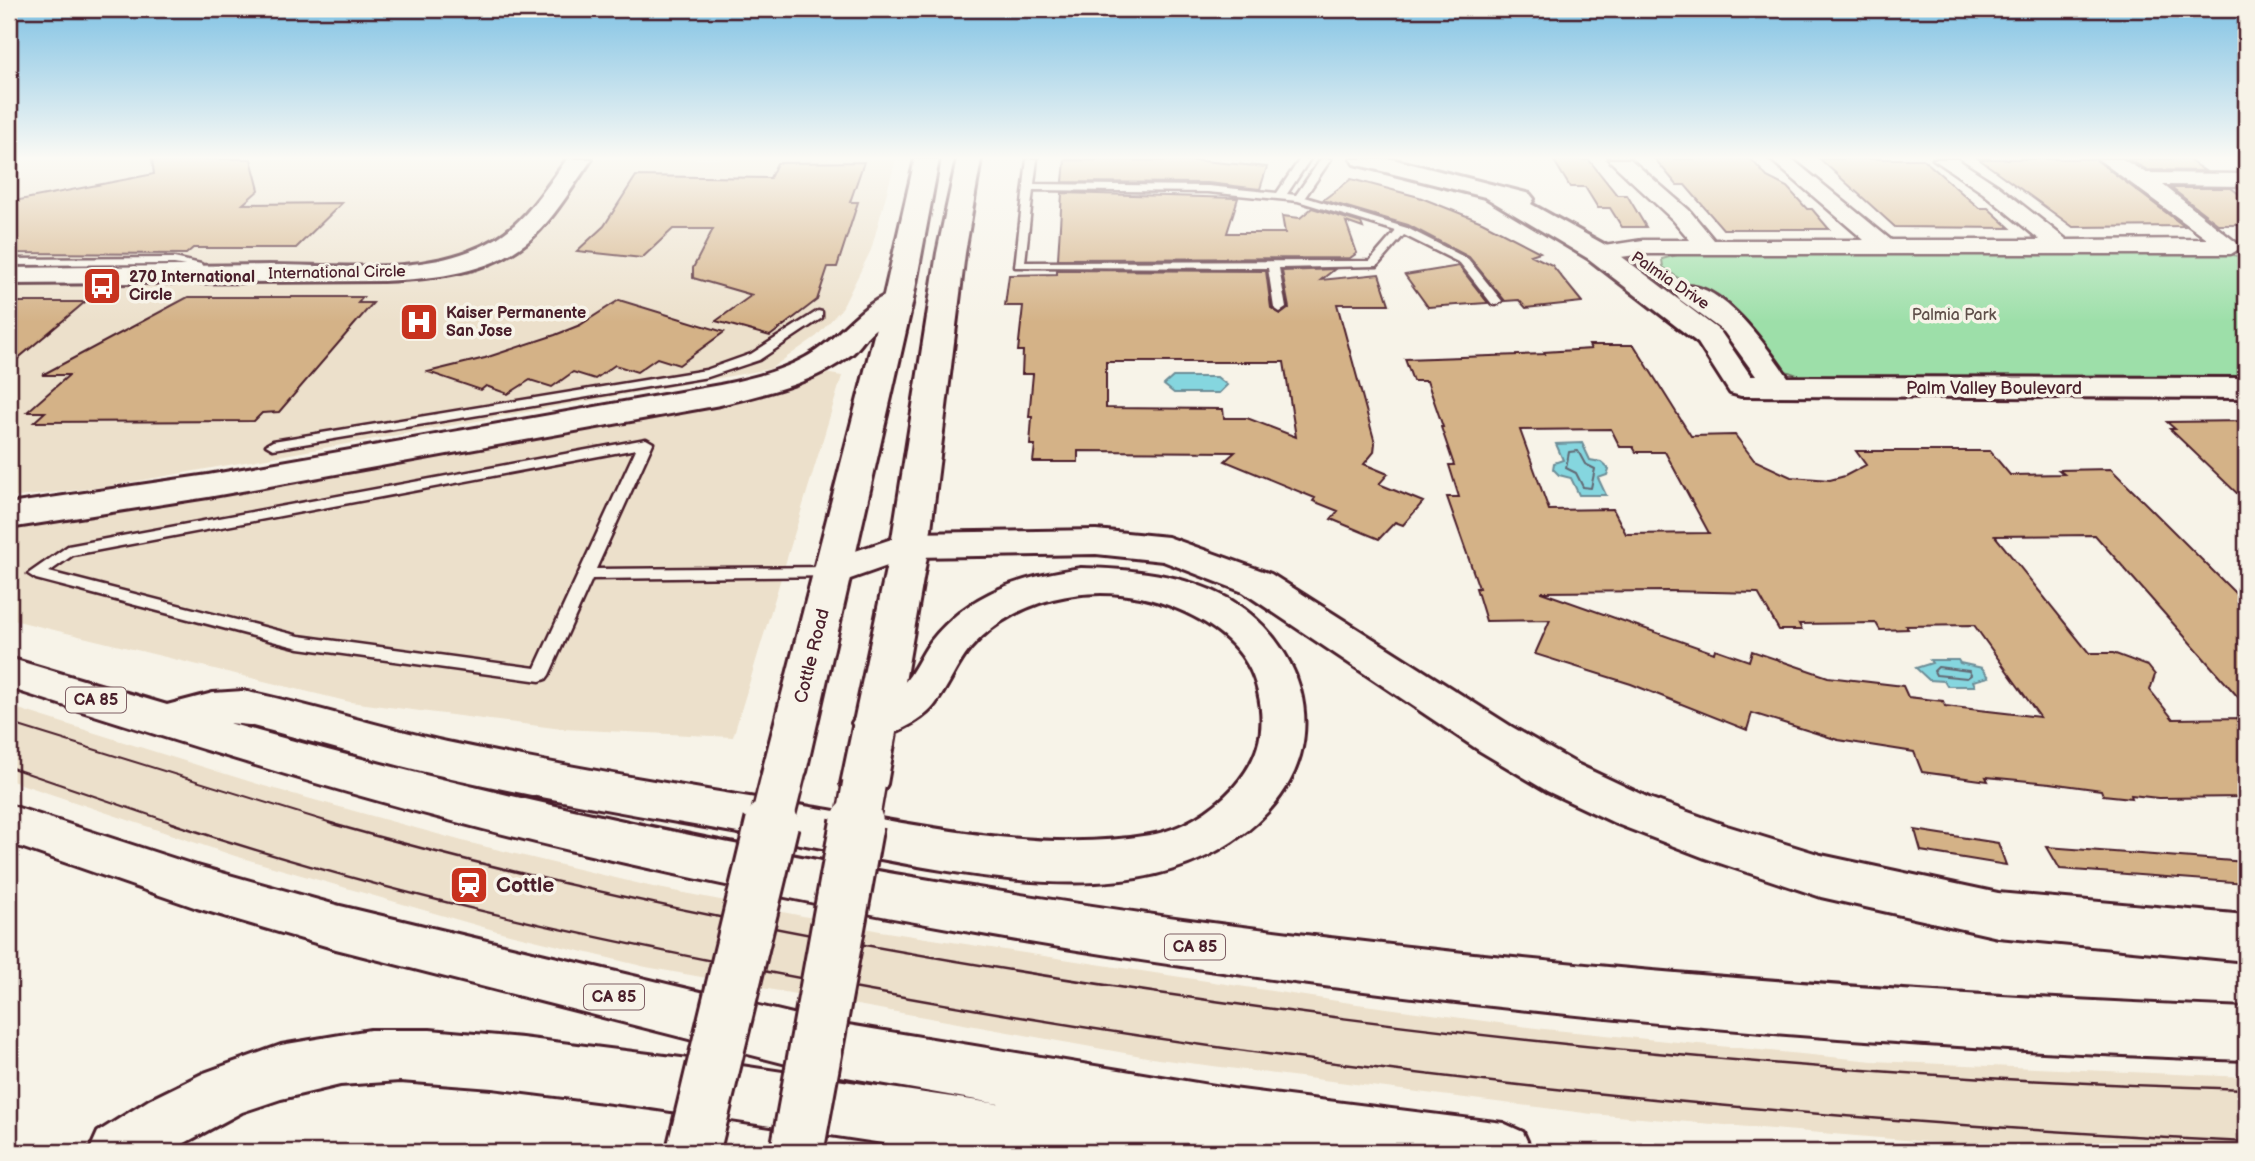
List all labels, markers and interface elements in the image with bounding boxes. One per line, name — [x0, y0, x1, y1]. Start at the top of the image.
street label: Palmia Drive — [1627, 248, 1713, 314]
street label: International Circle — [268, 262, 406, 284]
bus stop icon: 270 International Circle — [81, 265, 123, 307]
place label: 270 International Circle — [129, 268, 255, 305]
hospital icon: Kaiser Permanente San Jose — [398, 301, 440, 343]
place label: Kaiser Permanente San Jose — [446, 304, 586, 341]
park label: Palmia Park — [1912, 306, 1996, 325]
street label: Palm Valley Boulevard — [1906, 378, 2082, 399]
street label: Cottle Road — [790, 606, 834, 706]
road number: CA 85 — [66, 688, 126, 712]
station icon: Cottle — [448, 864, 490, 906]
place label: Cottle — [496, 873, 554, 898]
road number: CA 85 — [1165, 934, 1225, 959]
road number: CA 85 — [584, 984, 644, 1009]

